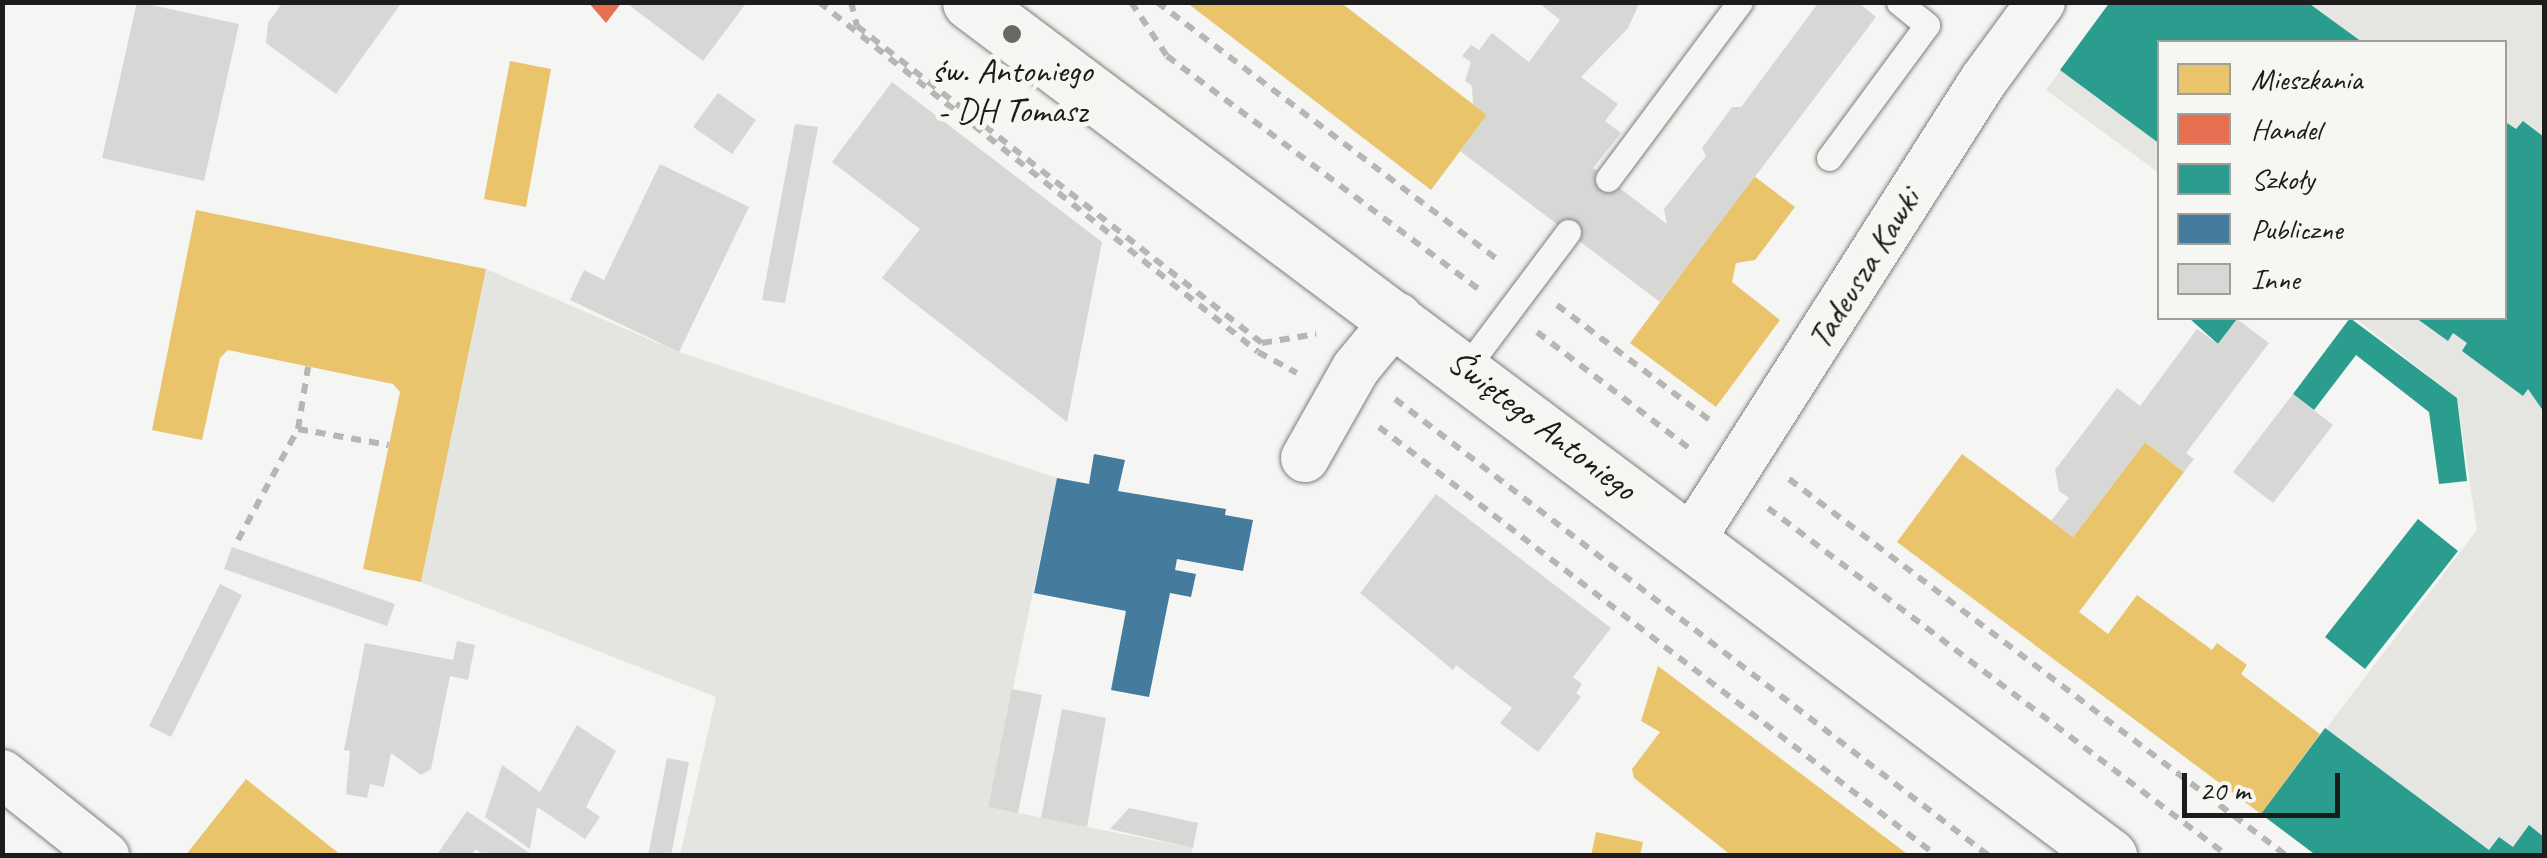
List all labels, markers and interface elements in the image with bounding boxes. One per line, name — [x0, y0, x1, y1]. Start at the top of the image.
marker: św. Antoniego - DH Tomasz — [1001, 23, 1023, 45]
legend — [2157, 40, 2507, 320]
place label: św. Antoniego - DH Tomasz — [932, 50, 1092, 132]
text: Mieszkania — [2251, 60, 2362, 98]
text: Handel — [2251, 110, 2321, 148]
text: Szkoły — [2251, 160, 2314, 198]
street label: Tadeusza Kawki — [1798, 181, 1930, 357]
text: Publiczne — [2251, 210, 2342, 248]
text: Inne — [2251, 260, 2299, 298]
street label: Świętego Antoniego — [1440, 341, 1644, 509]
scale bar — [2187, 753, 2344, 815]
text: 20 m — [2199, 771, 2250, 809]

